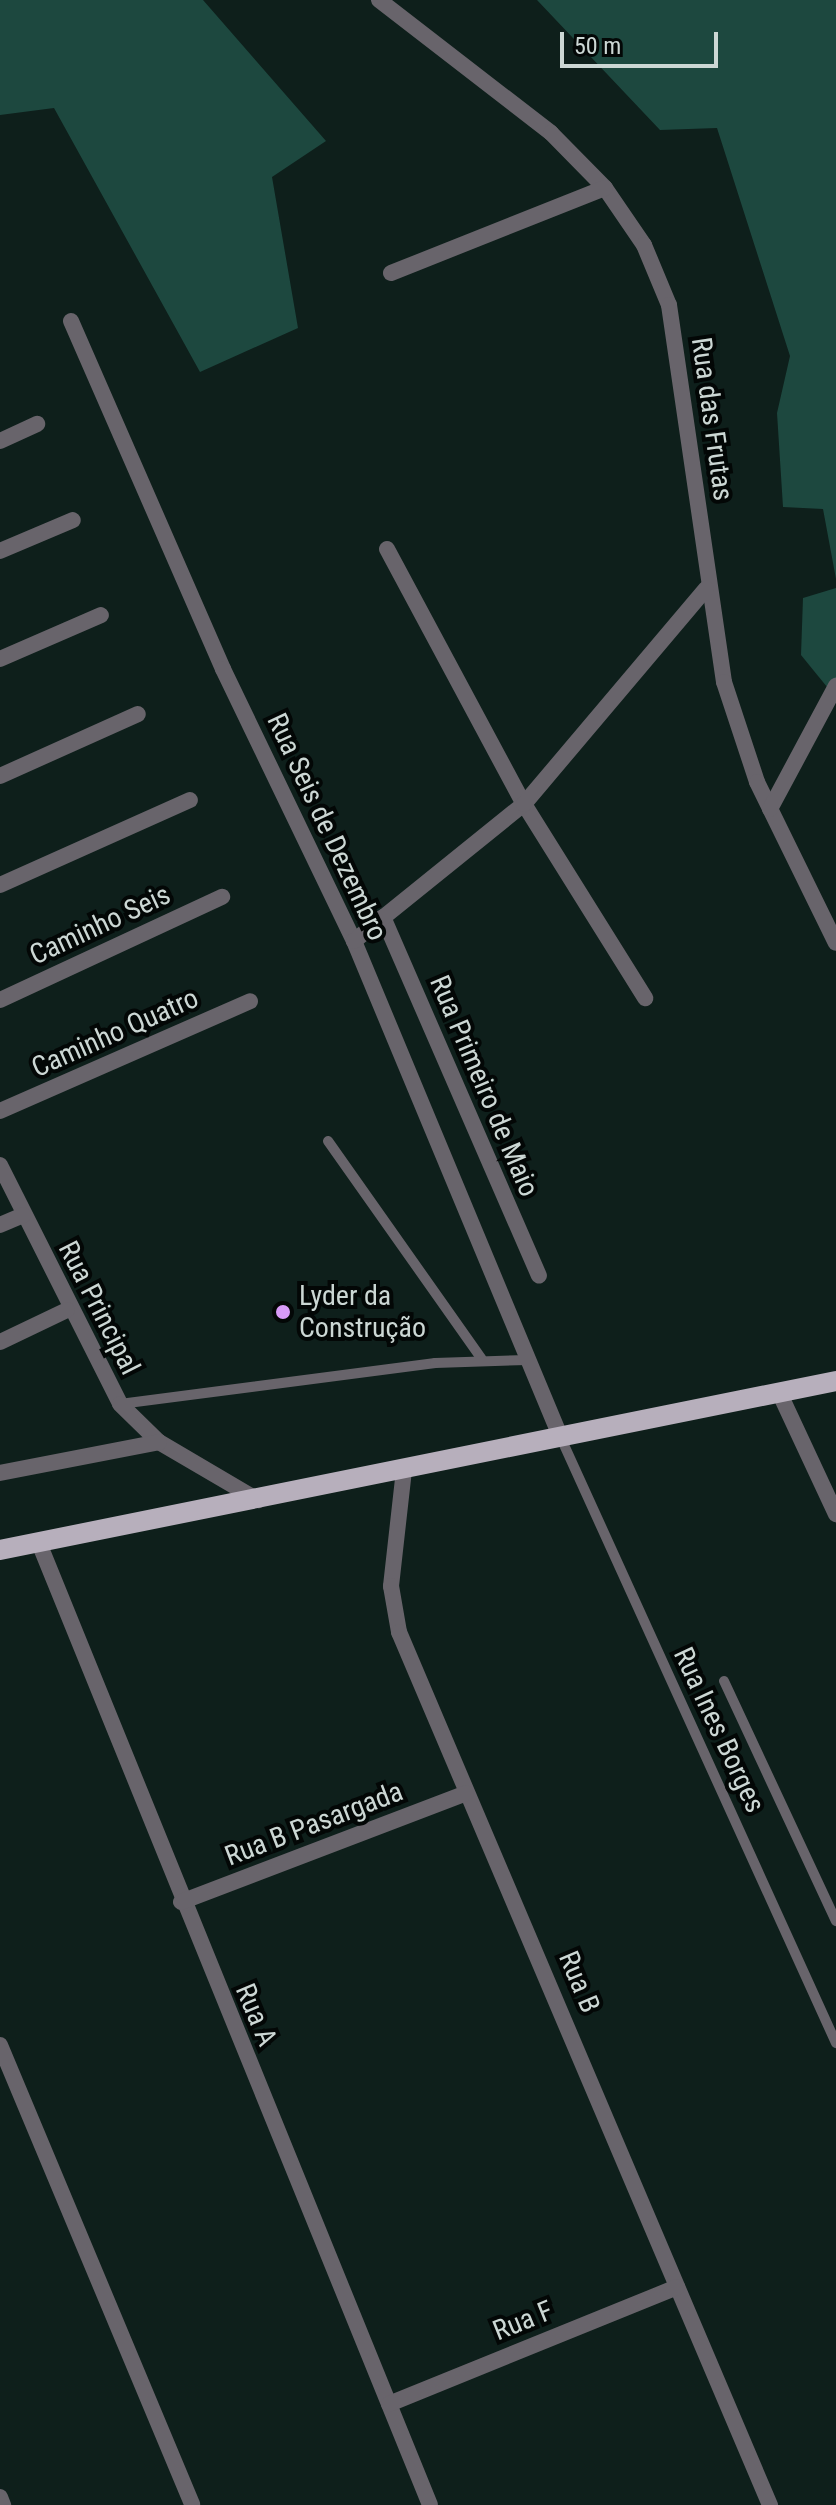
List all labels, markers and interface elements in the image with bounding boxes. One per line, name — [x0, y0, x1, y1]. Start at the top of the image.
scale bar — [564, 16, 722, 66]
text: 50 m — [574, 32, 621, 60]
street label: Rua das Frutas — [684, 335, 740, 503]
street label: Rua Seis de Dezembro — [260, 708, 394, 946]
street label: Caminho Seis — [24, 878, 176, 972]
street label: Rua Primeiro de Maio — [422, 971, 546, 1201]
street label: Caminho Quatro — [27, 981, 203, 1085]
street label: Rua Principal — [51, 1236, 147, 1380]
place label: Lyder da Construção — [299, 1279, 426, 1345]
marker: Lyder da Construção — [274, 1303, 292, 1321]
street label: Rua Ines Borges — [666, 1642, 772, 1818]
street label: Rua B Pasargada — [220, 1775, 408, 1873]
street label: Rua B — [551, 1946, 607, 2018]
street label: Rua A — [228, 1979, 284, 2051]
street label: Rua F — [488, 2294, 558, 2348]

